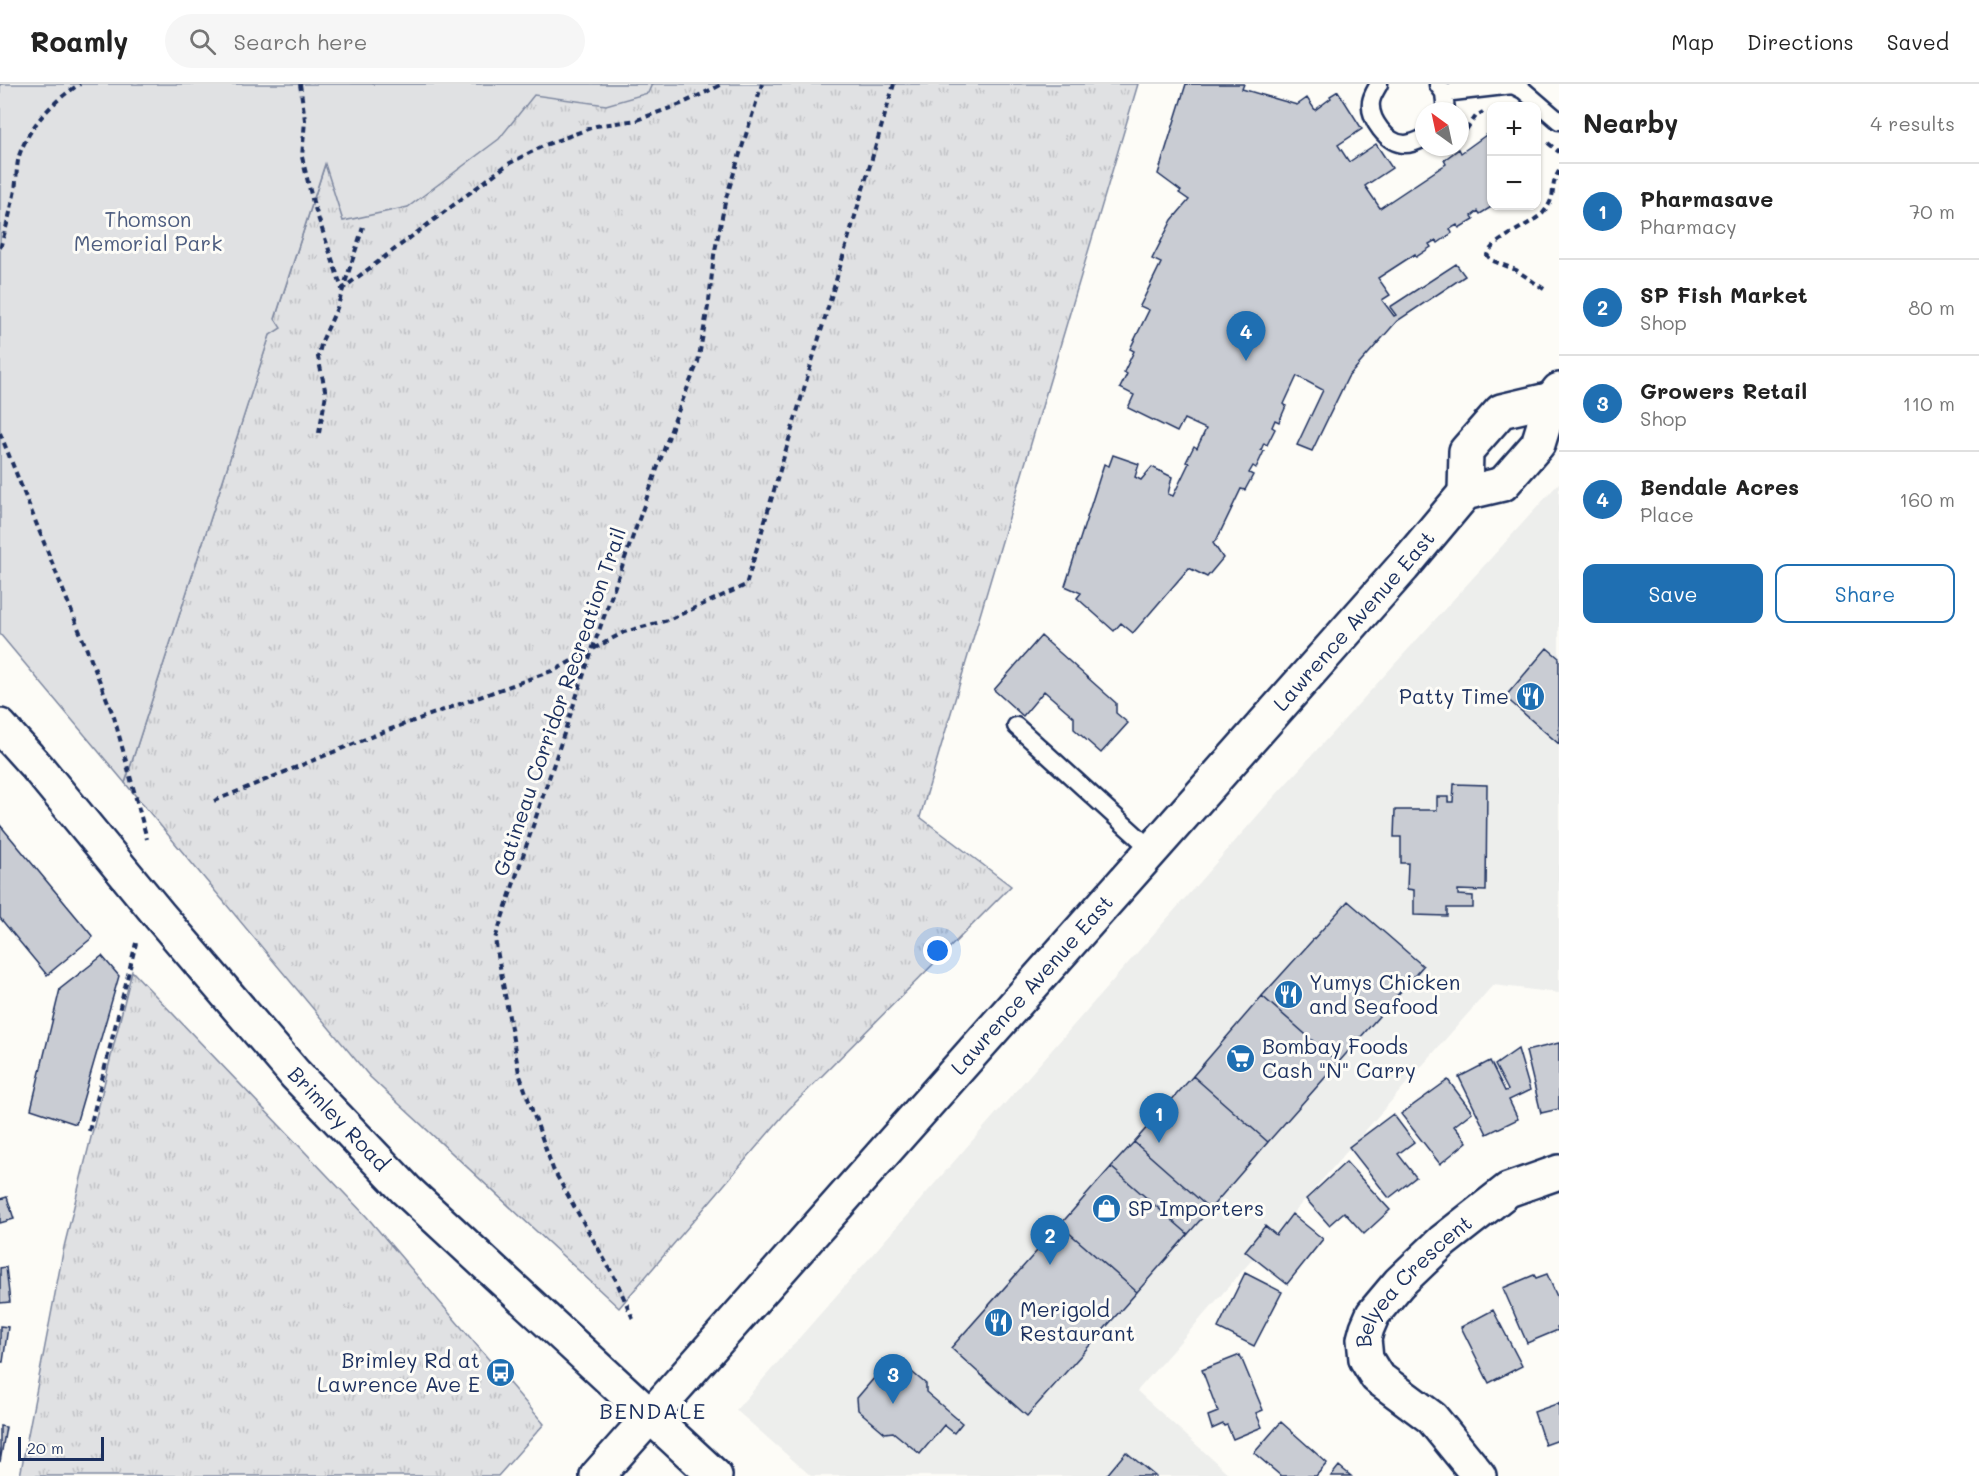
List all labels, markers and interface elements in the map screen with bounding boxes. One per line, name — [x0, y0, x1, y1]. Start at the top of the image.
search box — [165, 14, 585, 68]
text: Roamly — [30, 23, 129, 59]
icon: search — [186, 25, 219, 58]
text: Search here — [234, 27, 367, 56]
text: Map — [1671, 28, 1714, 55]
text: Directions — [1747, 28, 1854, 55]
text: Saved — [1887, 28, 1949, 55]
north arrow — [1415, 102, 1469, 156]
map controls — [1487, 102, 1541, 210]
button: + — [1487, 102, 1541, 156]
text: Nearby — [1583, 106, 1678, 140]
text: 4 results — [1870, 110, 1955, 136]
button: − — [1487, 156, 1541, 210]
text: Pharmasave — [1640, 184, 1773, 213]
text: 1 — [1598, 198, 1607, 224]
text: 70 m — [1909, 198, 1955, 224]
park label: Thomson Memorial Park — [74, 205, 222, 256]
text: Pharmacy — [1640, 213, 1737, 239]
text: SP Fish Market — [1640, 280, 1808, 309]
text: 2 — [1597, 294, 1608, 320]
text: 80 m — [1908, 294, 1955, 320]
text: Shop — [1640, 309, 1687, 335]
pin: 4 — [1226, 312, 1266, 361]
text: Growers Retail — [1640, 376, 1807, 405]
text: 3 — [1597, 390, 1609, 416]
text: 110 m — [1902, 390, 1955, 416]
text: Shop — [1640, 405, 1687, 431]
text: Bendale Acres — [1640, 472, 1799, 501]
text: 4 — [1596, 486, 1609, 512]
text: 160 m — [1899, 486, 1955, 512]
text: Place — [1640, 501, 1694, 527]
street label: Gatineau Corridor Recreation Trail — [486, 524, 631, 879]
street label: Lawrence Avenue East — [1267, 524, 1440, 716]
button: Save — [1583, 564, 1763, 623]
button: Share — [1775, 564, 1955, 623]
restaurant icon: Patty Time — [1514, 681, 1546, 713]
place label: Patty Time — [1399, 682, 1509, 709]
street label: Lawrence Avenue East — [944, 889, 1118, 1080]
your location — [923, 936, 952, 965]
place label: Yumys Chicken and Seafood — [1309, 968, 1460, 1019]
restaurant icon: Yumys Chicken and Seafood — [1272, 979, 1304, 1011]
place label: Bombay Foods Cash "N" Carry — [1262, 1032, 1416, 1083]
supermarket icon: Bombay Foods Cash "N" Carry — [1225, 1043, 1257, 1075]
street label: Brimley Road — [283, 1060, 396, 1176]
pin: 1 — [1140, 1094, 1178, 1143]
shop icon: SP Importers — [1091, 1193, 1123, 1225]
place label: SP Importers — [1128, 1194, 1264, 1221]
street label: Belyea Crescent — [1349, 1208, 1477, 1349]
pin: 2 — [1030, 1216, 1070, 1265]
place label: Merigold Restaurant — [1020, 1295, 1135, 1346]
restaurant icon: Merigold Restaurant — [983, 1306, 1015, 1338]
place label: Brimley Rd at Lawrence Ave E — [317, 1346, 480, 1397]
pin: 3 — [874, 1354, 912, 1404]
bus stop icon: Brimley Rd at Lawrence Ave E — [485, 1357, 517, 1389]
district label: BENDALE — [599, 1396, 707, 1425]
scale bar — [18, 1434, 104, 1462]
text: 20 m — [27, 1437, 64, 1458]

